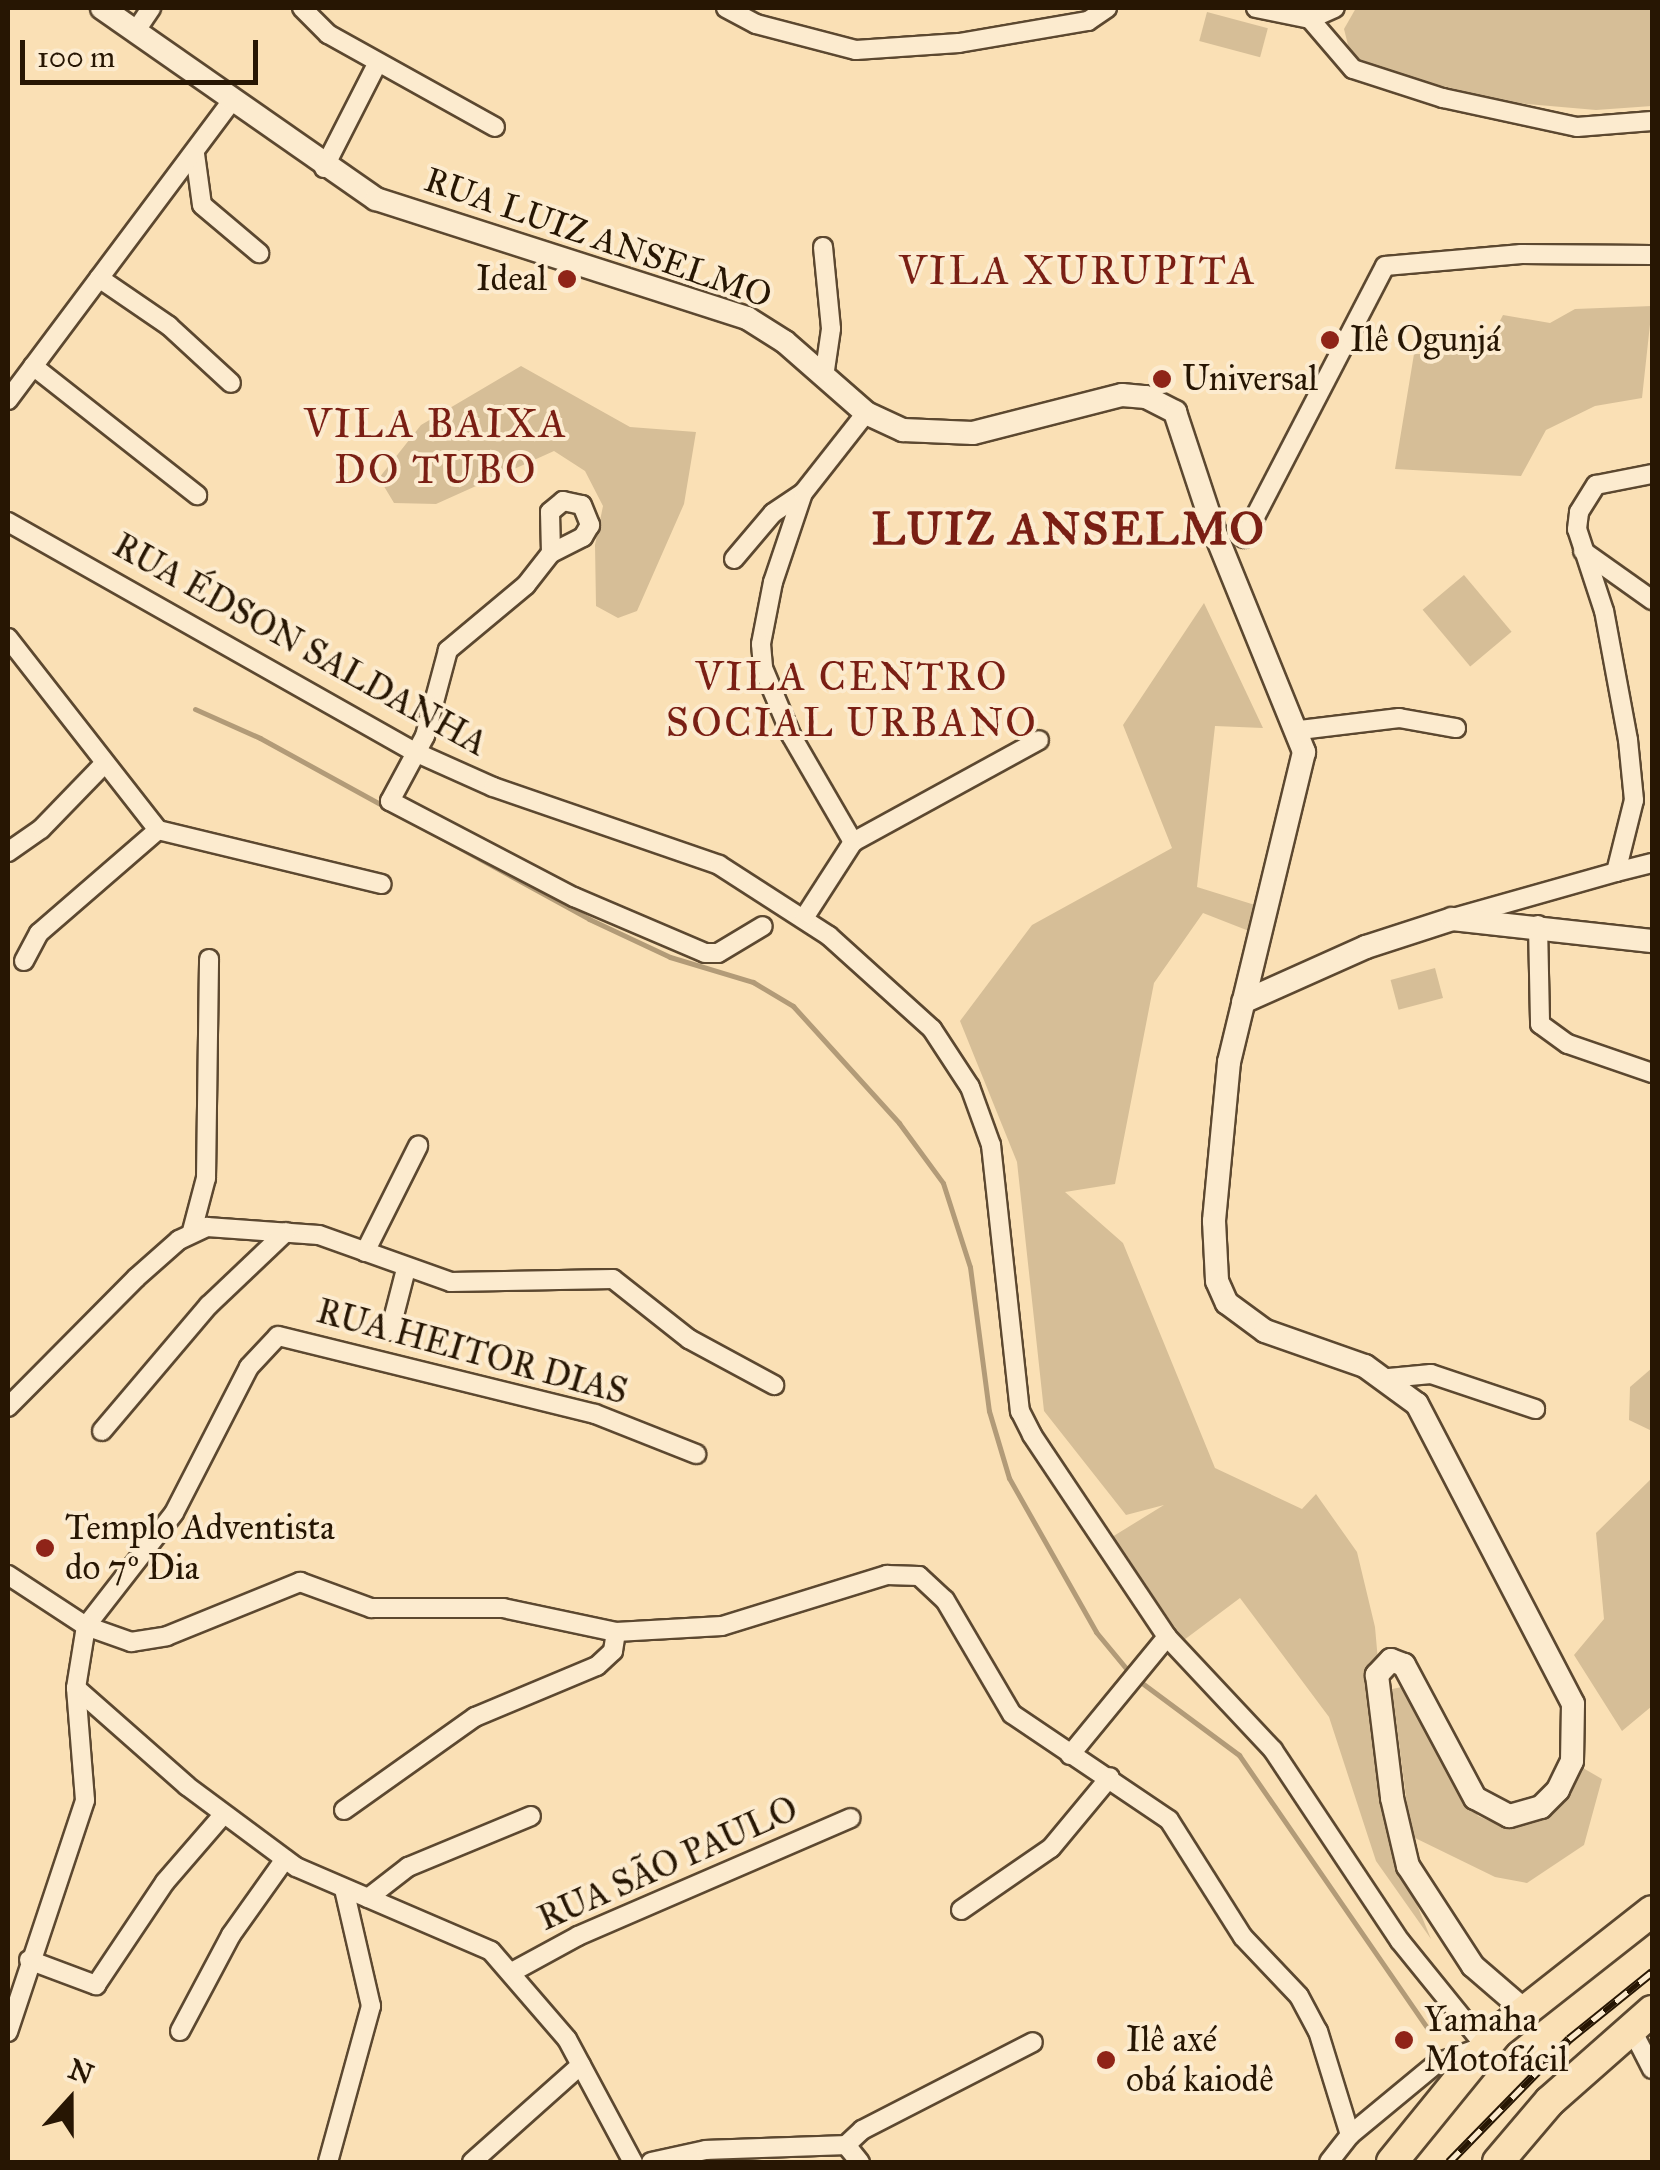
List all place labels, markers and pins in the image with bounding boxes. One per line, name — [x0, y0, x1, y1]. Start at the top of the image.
place label: Ideal — [476, 258, 547, 300]
marker: Ideal — [556, 268, 578, 290]
place label: Ilê Ogunjá — [1350, 319, 1501, 361]
marker: Ilê Ogunjá — [1319, 329, 1341, 351]
place label: Universal — [1182, 358, 1318, 400]
marker: Universal — [1151, 368, 1173, 390]
place label: Templo Adventista do 7º Dia — [65, 1507, 335, 1589]
marker: Templo Adventista do 7º Dia — [34, 1537, 56, 1559]
place label: Yamaha Motofácil — [1424, 1999, 1568, 2081]
place label: Ilê axé obá kaiodê — [1126, 2019, 1274, 2101]
marker: Yamaha Motofácil — [1393, 2029, 1415, 2051]
marker: Ilê axé obá kaiodê — [1095, 2049, 1117, 2071]

